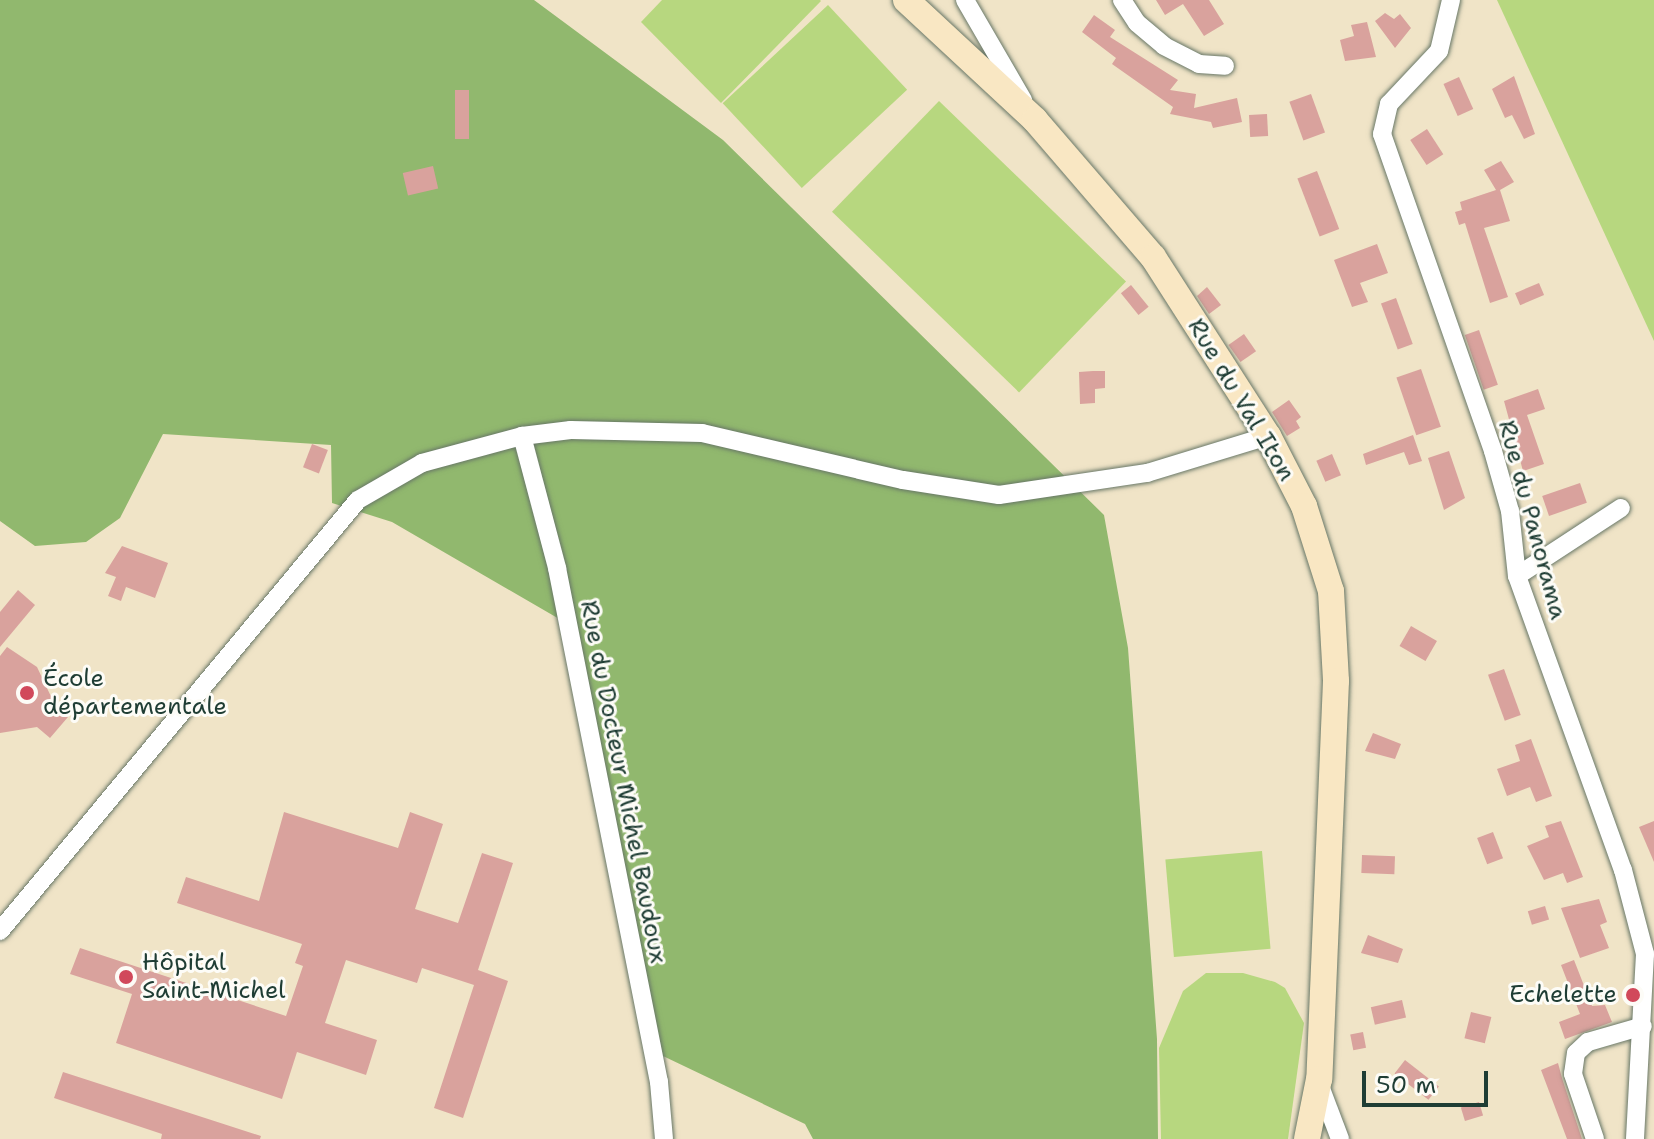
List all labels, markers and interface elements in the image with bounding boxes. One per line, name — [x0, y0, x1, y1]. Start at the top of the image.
street label: Rue du Val Iton — [1181, 314, 1301, 486]
street label: Rue du Panorama — [1492, 417, 1572, 623]
street label: Rue du Docteur Michel Baudoux — [574, 598, 672, 966]
place label: École départementale — [43, 665, 227, 721]
marker: École départementale — [18, 684, 36, 702]
place label: Hôpital Saint-Michel — [142, 949, 286, 1005]
marker: Hôpital Saint-Michel — [117, 968, 135, 986]
place label: Echelette — [1509, 981, 1617, 1009]
marker: Echelette — [1624, 986, 1642, 1004]
scale bar — [1366, 1055, 1492, 1105]
text: 50 m — [1376, 1069, 1436, 1101]

